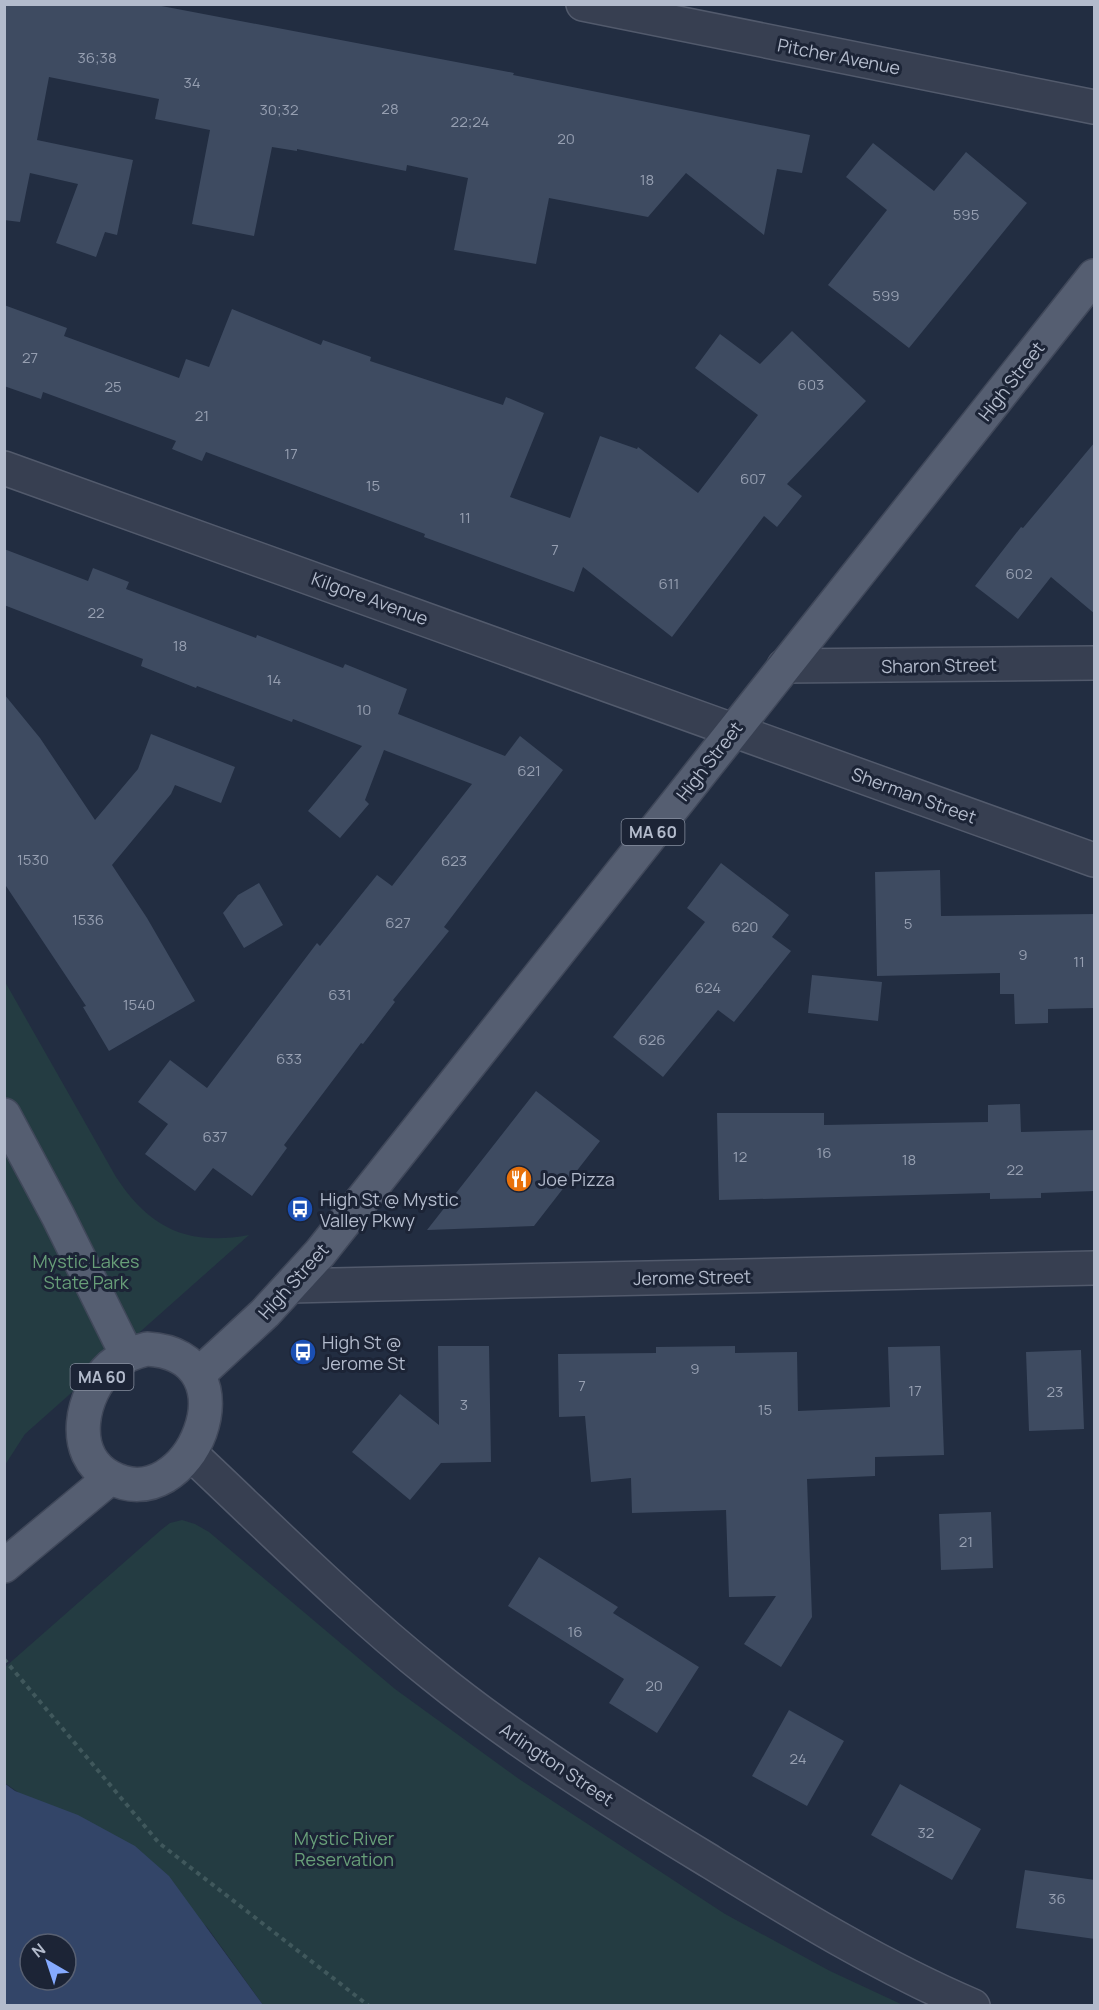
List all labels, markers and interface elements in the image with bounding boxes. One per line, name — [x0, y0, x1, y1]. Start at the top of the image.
street label: Pitcher Avenue — [775, 32, 903, 80]
house number: 36;38 — [77, 47, 117, 68]
house number: 34 — [183, 72, 201, 93]
house number: 28 — [381, 98, 399, 119]
house number: 30;32 — [260, 99, 298, 120]
house number: 22;24 — [451, 111, 490, 132]
house number: 20 — [557, 128, 575, 149]
house number: 18 — [640, 169, 654, 190]
house number: 595 — [953, 204, 979, 225]
house number: 599 — [872, 285, 900, 306]
street label: High Street — [973, 336, 1049, 426]
house number: 27 — [22, 347, 38, 368]
house number: 603 — [798, 374, 824, 395]
house number: 25 — [104, 376, 122, 397]
house number: 21 — [195, 405, 209, 426]
house number: 17 — [284, 443, 298, 464]
house number: 607 — [740, 468, 766, 489]
house number: 15 — [366, 475, 380, 496]
house number: 11 — [459, 507, 471, 528]
house number: 7 — [551, 539, 559, 560]
house number: 602 — [1005, 563, 1033, 584]
street label: Kilgore Avenue — [308, 566, 432, 630]
house number: 611 — [659, 573, 679, 594]
house number: 22 — [87, 602, 105, 623]
house number: 18 — [173, 635, 187, 656]
street label: Sharon Street — [881, 652, 997, 678]
house number: 14 — [267, 669, 281, 690]
house number: 10 — [357, 699, 372, 720]
street label: High Street — [671, 716, 747, 806]
house number: 621 — [517, 760, 541, 781]
street label: Sherman Street — [848, 761, 980, 829]
road number: MA 60 — [622, 819, 684, 845]
house number: 1530 — [17, 849, 49, 870]
house number: 623 — [441, 850, 467, 871]
house number: 1536 — [72, 909, 104, 930]
house number: 627 — [385, 912, 411, 933]
house number: 5 — [904, 913, 912, 934]
house number: 620 — [731, 916, 759, 937]
house number: 9 — [1018, 944, 1028, 965]
house number: 11 — [1073, 951, 1085, 972]
house number: 624 — [695, 977, 721, 998]
house number: 631 — [328, 984, 352, 1005]
house number: 1540 — [123, 994, 155, 1015]
house number: 626 — [638, 1029, 666, 1050]
house number: 633 — [276, 1048, 302, 1069]
house number: 637 — [202, 1126, 228, 1147]
house number: 16 — [816, 1142, 832, 1163]
house number: 12 — [733, 1146, 747, 1167]
house number: 18 — [902, 1149, 916, 1170]
house number: 22 — [1006, 1159, 1024, 1180]
restaurant icon: Joe Pizza — [504, 1164, 534, 1194]
place label: Joe Pizza — [538, 1167, 615, 1191]
place label: High St @ Mystic Valley Pkwy — [320, 1187, 459, 1232]
bus stop icon: High St @ Mystic Valley Pkwy — [285, 1194, 315, 1224]
street label: High Street — [253, 1238, 333, 1324]
park label: Mystic Lakes State Park — [33, 1249, 139, 1294]
street label: Jerome Street — [633, 1264, 751, 1290]
place label: High St @ Jerome St — [322, 1330, 405, 1375]
bus stop icon: High St @ Jerome St — [288, 1337, 318, 1367]
house number: 9 — [690, 1358, 700, 1379]
road number: MA 60 — [70, 1364, 134, 1390]
house number: 7 — [578, 1375, 586, 1396]
house number: 17 — [908, 1380, 922, 1401]
house number: 23 — [1047, 1381, 1063, 1402]
house number: 3 — [460, 1394, 468, 1415]
house number: 15 — [758, 1399, 772, 1420]
house number: 21 — [959, 1531, 973, 1552]
house number: 16 — [567, 1621, 583, 1642]
house number: 20 — [645, 1675, 663, 1696]
street label: Arlington Street — [495, 1717, 619, 1811]
house number: 24 — [789, 1748, 807, 1769]
house number: 32 — [918, 1822, 934, 1843]
park label: Mystic River Reservation — [294, 1826, 395, 1871]
house number: 36 — [1048, 1888, 1066, 1909]
north arrow — [18, 1932, 78, 1992]
text: N — [27, 1938, 50, 1963]

